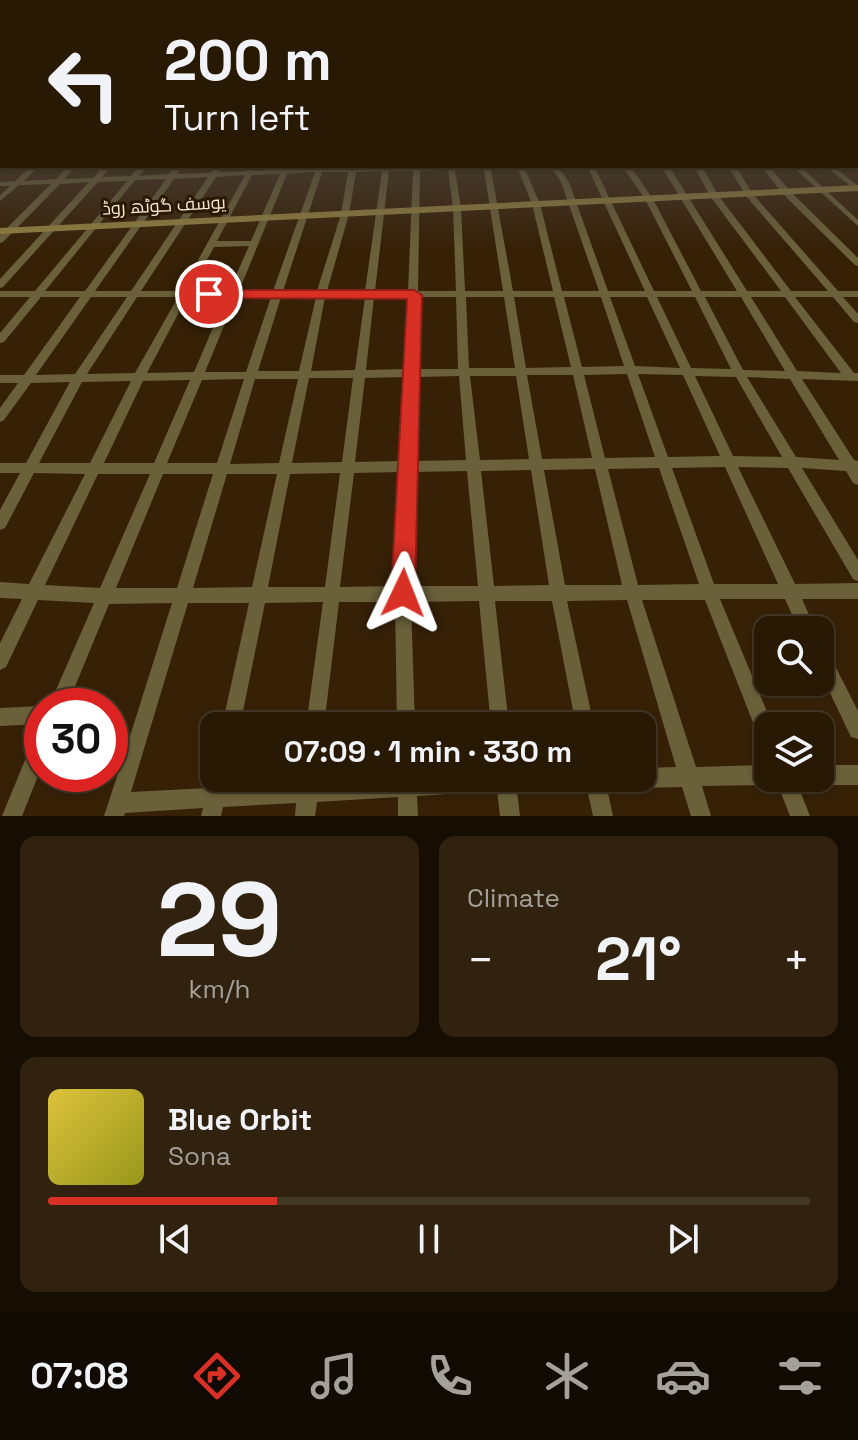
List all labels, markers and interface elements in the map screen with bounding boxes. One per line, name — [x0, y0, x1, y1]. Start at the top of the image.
text: 200 m — [164, 25, 332, 96]
icon: left — [32, 32, 136, 136]
text: Turn left — [164, 95, 311, 141]
street label: یوسف گوٹھ روڈ — [102, 190, 227, 220]
pin — [175, 260, 243, 328]
icon: arrive — [187, 272, 231, 316]
position arrow — [361, 551, 445, 635]
map controls — [754, 616, 834, 792]
button: search — [754, 616, 834, 696]
speed limit sign: 30 — [24, 688, 128, 792]
button: layers — [754, 712, 834, 792]
text: 07:09 · 1 min · 330 m — [284, 732, 572, 771]
text: 29 — [157, 854, 282, 986]
text: Climate — [467, 881, 560, 915]
text: 21° — [595, 921, 682, 998]
text: − — [467, 932, 494, 988]
text: + — [783, 932, 810, 988]
text: km/h — [189, 972, 250, 1006]
text: Blue Orbit — [168, 1100, 312, 1139]
text: Sona — [168, 1139, 231, 1173]
icon: previous — [153, 1217, 197, 1261]
icon: pause — [407, 1217, 451, 1261]
icon: next — [661, 1217, 705, 1261]
icon: directions — [189, 1348, 245, 1404]
icon: music — [306, 1348, 362, 1404]
icon: phone — [422, 1348, 478, 1404]
icon: climate — [539, 1348, 595, 1404]
icon: car — [655, 1348, 711, 1404]
icon: filters — [772, 1348, 828, 1404]
text: 07:08 — [30, 1353, 128, 1399]

